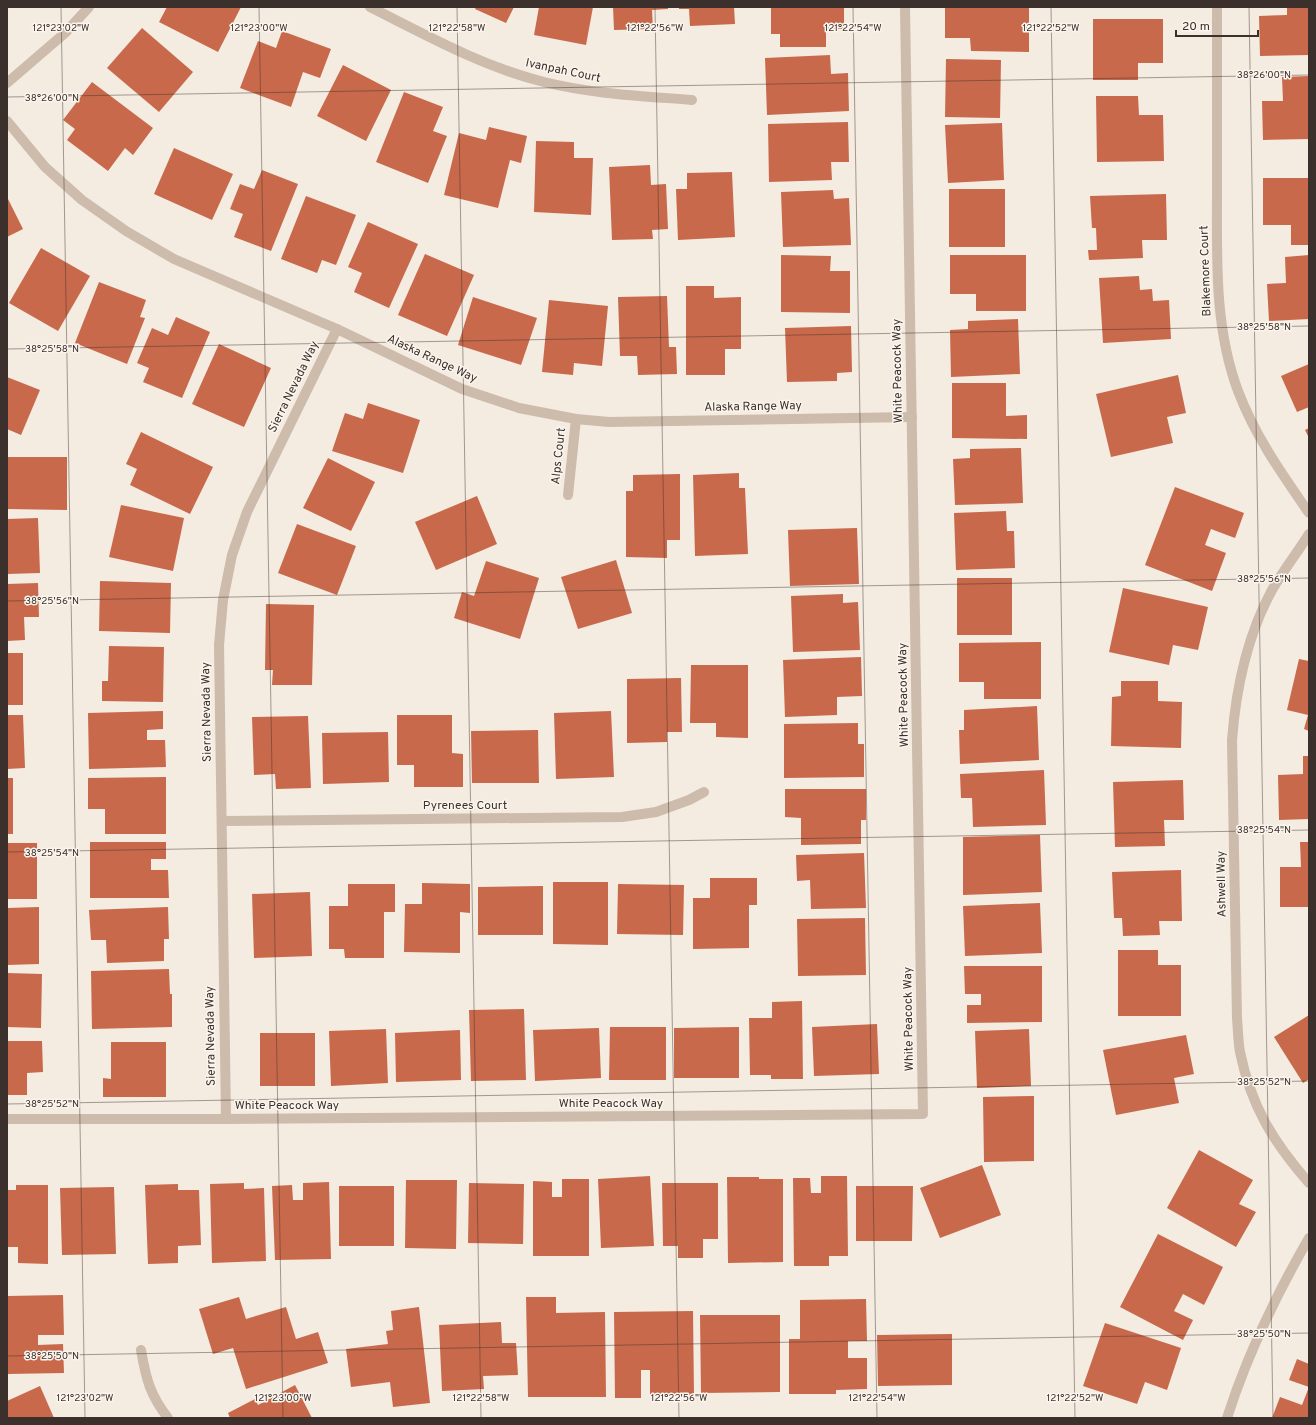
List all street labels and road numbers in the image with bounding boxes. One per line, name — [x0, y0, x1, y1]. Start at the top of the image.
street label: Ivanpah Court — [524, 55, 602, 87]
street label: Blakemore Court — [1196, 225, 1216, 317]
street label: White Peacock Way — [889, 319, 907, 423]
street label: Alaska Range Way — [384, 331, 480, 387]
street label: Sierra Nevada Way — [265, 338, 323, 436]
street label: Alaska Range Way — [704, 398, 802, 416]
street label: Alps Court — [548, 427, 570, 485]
street label: White Peacock Way — [895, 643, 913, 747]
street label: Sierra Nevada Way — [198, 662, 216, 762]
street label: Pyrenees Court — [423, 798, 507, 814]
street label: Ashwell Way — [1213, 851, 1231, 917]
street label: White Peacock Way — [900, 967, 918, 1071]
street label: Sierra Nevada Way — [202, 986, 220, 1086]
street label: White Peacock Way — [559, 1096, 663, 1112]
street label: White Peacock Way — [235, 1098, 339, 1114]

